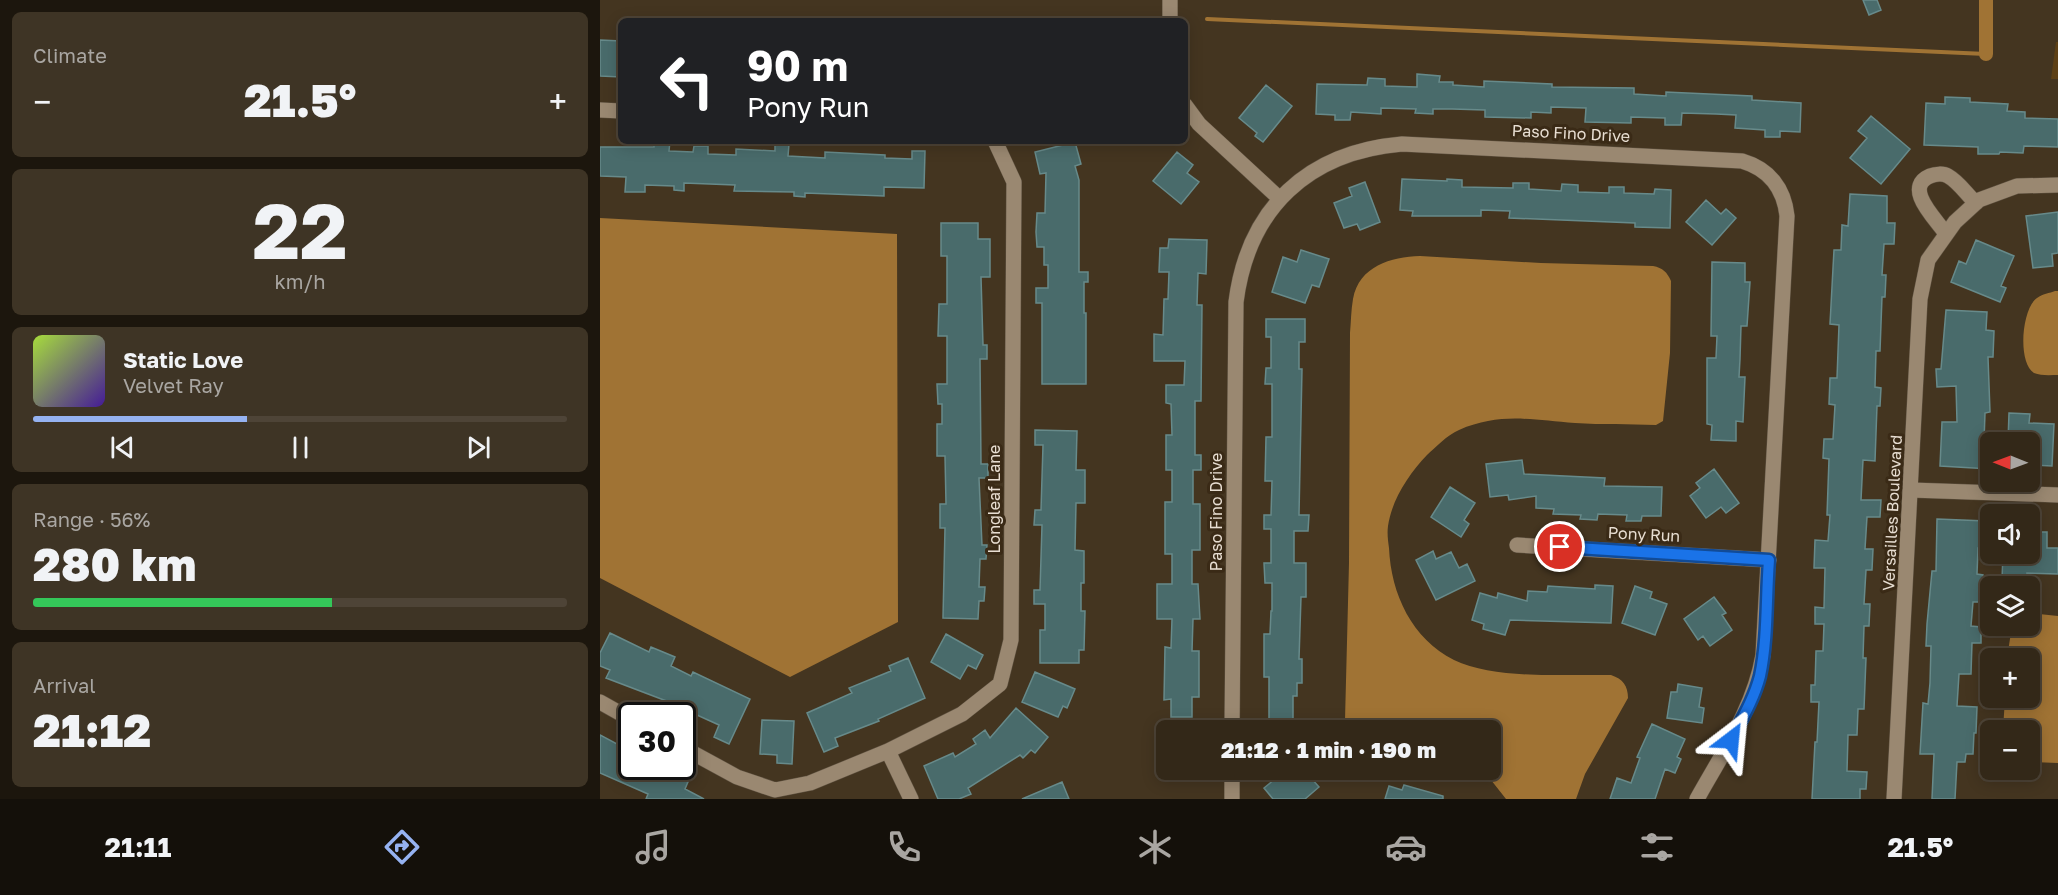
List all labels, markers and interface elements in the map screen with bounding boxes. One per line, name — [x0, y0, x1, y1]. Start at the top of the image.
text: 90 m — [747, 40, 848, 90]
icon: left — [648, 42, 726, 120]
text: Climate — [33, 43, 107, 67]
text: 21.5° — [244, 73, 356, 127]
text: − — [33, 82, 51, 121]
text: + — [549, 82, 567, 121]
text: Pony Run — [747, 91, 869, 123]
street label: Paso Fino Drive — [1511, 120, 1631, 146]
text: 22 — [252, 183, 348, 276]
text: km/h — [275, 269, 325, 293]
text: Static Love — [123, 346, 243, 373]
text: Velvet Ray — [123, 373, 224, 397]
icon: previous — [106, 431, 139, 464]
icon: pause — [284, 431, 317, 464]
icon: next — [462, 431, 495, 464]
north arrow — [1980, 432, 2040, 492]
map controls — [1980, 432, 2040, 780]
street label: Versailles Boulevard — [1878, 434, 1906, 592]
street label: Longleaf Lane — [984, 445, 1004, 553]
street label: Paso Fino Drive — [1206, 453, 1226, 571]
button: sound — [1980, 504, 2040, 564]
text: Range · 56% — [33, 507, 150, 531]
pin — [1534, 521, 1585, 572]
street label: Pony Run — [1607, 522, 1681, 546]
icon: arrive — [1543, 530, 1576, 563]
text: 280 km — [33, 537, 197, 591]
button: layers — [1980, 576, 2040, 636]
button: + — [1980, 648, 2040, 708]
text: Arrival — [33, 673, 96, 697]
speed limit sign: 30 — [618, 702, 696, 780]
text: 21:12 — [33, 703, 151, 757]
position arrow — [1699, 708, 1763, 772]
button: − — [1980, 720, 2040, 780]
text: 21:12 · 1 min · 190 m — [1221, 736, 1436, 763]
icon: directions — [381, 826, 423, 868]
icon: music — [632, 826, 674, 868]
icon: phone — [883, 826, 925, 868]
icon: climate — [1134, 826, 1176, 868]
icon: car — [1385, 826, 1427, 868]
icon: filters — [1636, 826, 1678, 868]
text: 21:11 — [105, 831, 171, 863]
text: 21.5° — [1887, 831, 1953, 863]

